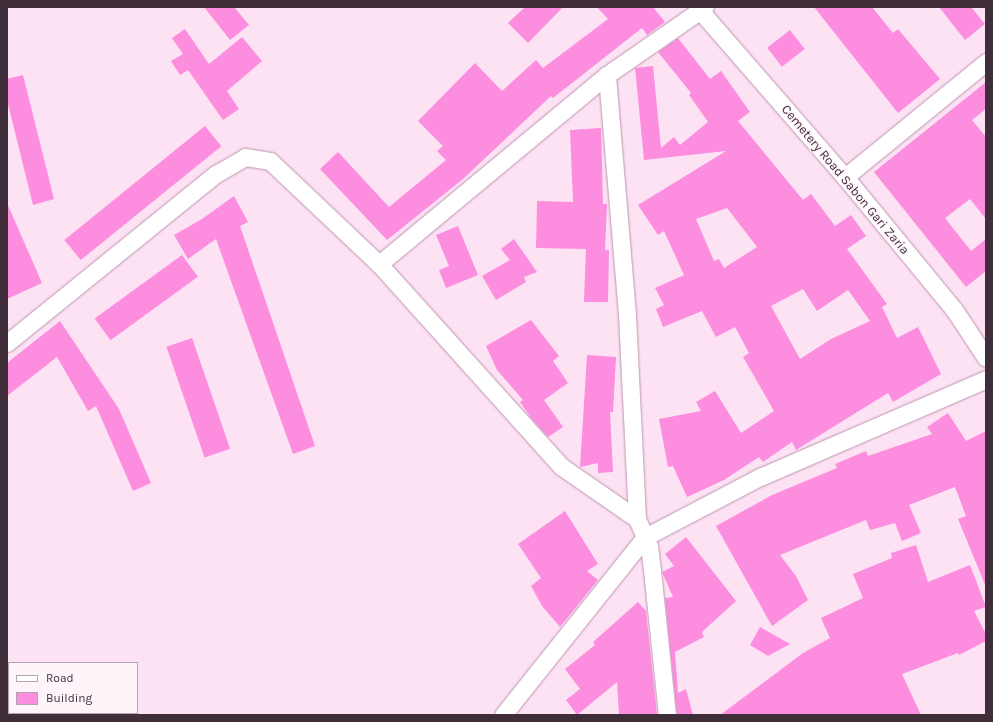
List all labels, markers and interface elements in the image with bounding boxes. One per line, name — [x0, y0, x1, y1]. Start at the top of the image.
street label: Cemetery Road Sabon Gari Zaria — [778, 102, 912, 258]
legend — [8, 662, 138, 714]
text: Road — [46, 671, 74, 685]
text: Building — [46, 691, 92, 705]

